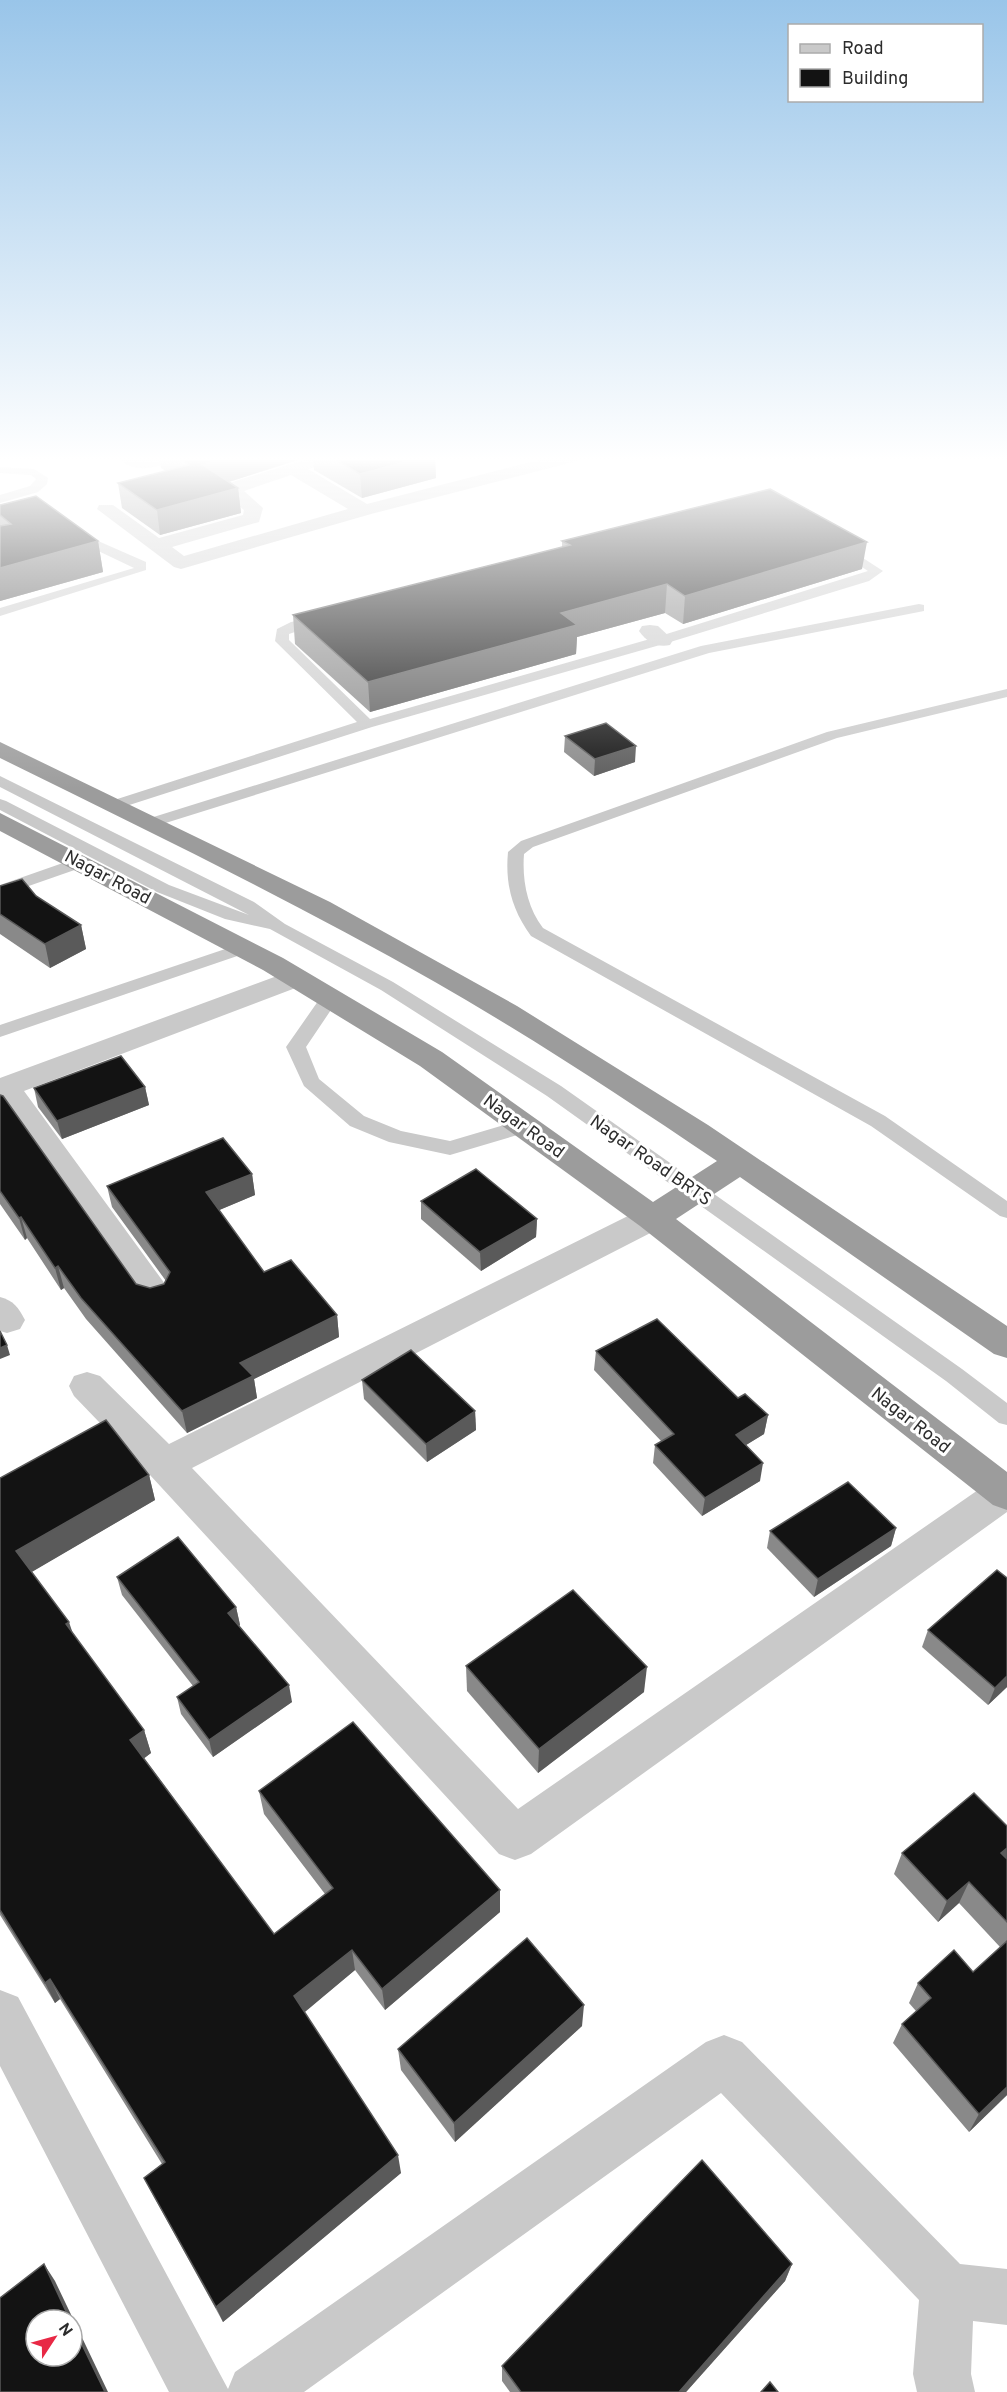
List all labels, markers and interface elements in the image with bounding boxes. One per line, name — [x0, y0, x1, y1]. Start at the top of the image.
legend — [788, 24, 983, 102]
text: Road — [842, 38, 884, 61]
text: Building — [842, 68, 908, 91]
street label: Nagar Road — [60, 846, 155, 911]
street label: Nagar Road — [478, 1090, 568, 1164]
street label: Nagar Road BRTS — [585, 1111, 716, 1212]
street label: Nagar Road — [866, 1383, 955, 1459]
north arrow — [24, 2308, 84, 2368]
text: N — [53, 2320, 76, 2341]

